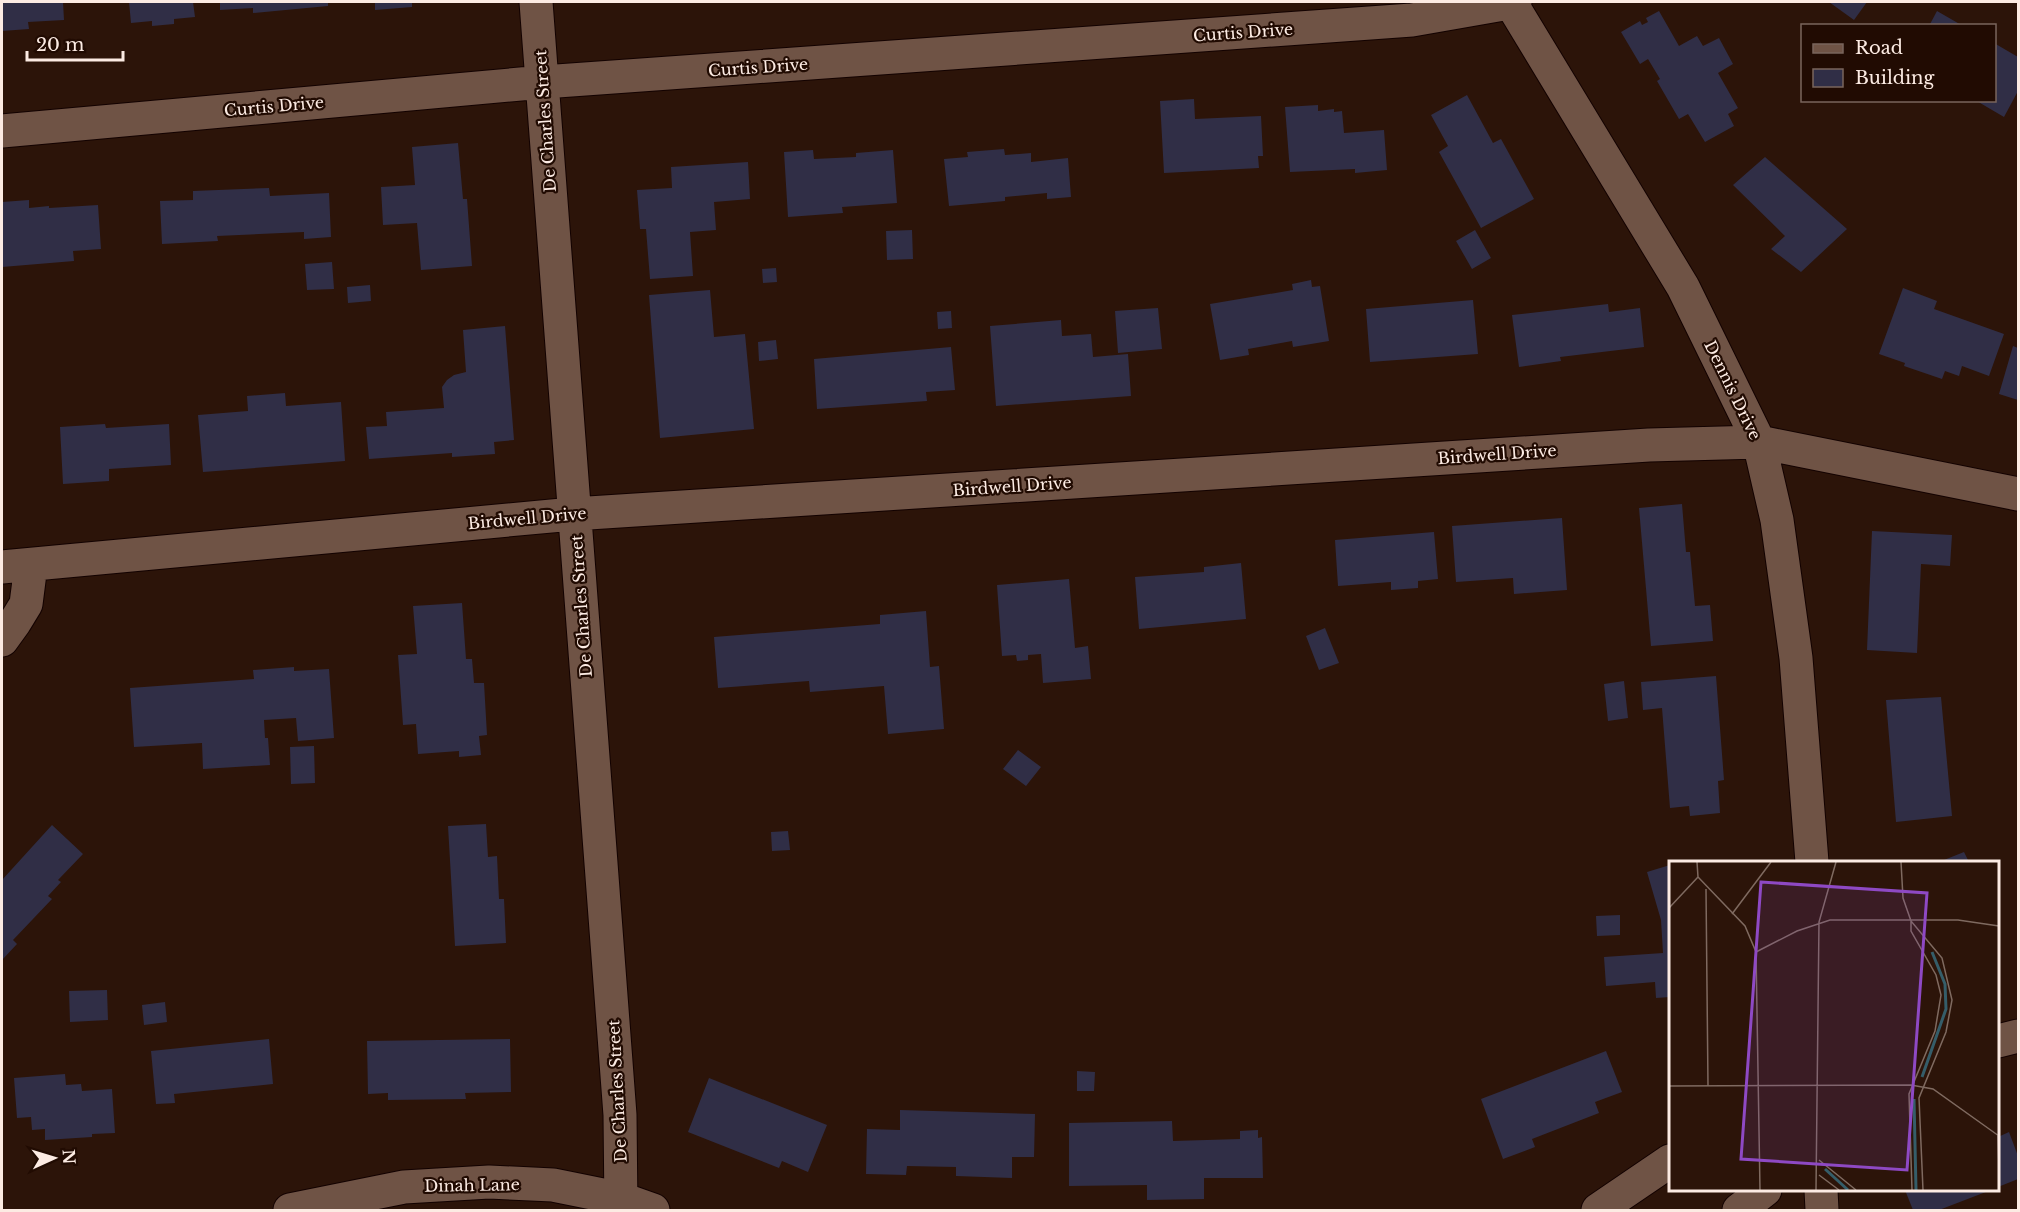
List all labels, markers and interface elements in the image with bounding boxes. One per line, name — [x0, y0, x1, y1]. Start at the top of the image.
street label: Curtis Drive — [1192, 19, 1294, 45]
scale bar — [27, 24, 123, 62]
legend — [1801, 24, 1996, 102]
text: 20 m — [36, 34, 84, 56]
text: Road — [1855, 37, 1903, 59]
street label: De Charles Street — [530, 49, 560, 193]
street label: Curtis Drive — [707, 54, 809, 80]
text: Building — [1855, 67, 1934, 89]
street label: Curtis Drive — [223, 92, 325, 120]
street label: Dennis Drive — [1700, 337, 1766, 443]
street label: Birdwell Drive — [1437, 440, 1557, 468]
street label: Birdwell Drive — [952, 472, 1072, 500]
street label: Birdwell Drive — [467, 503, 587, 533]
street label: De Charles Street — [566, 534, 596, 678]
inset map — [1669, 861, 1999, 1191]
street label: De Charles Street — [603, 1019, 631, 1163]
north arrow — [24, 1128, 84, 1188]
text: N — [58, 1149, 79, 1165]
street label: Dinah Lane — [424, 1174, 520, 1196]

